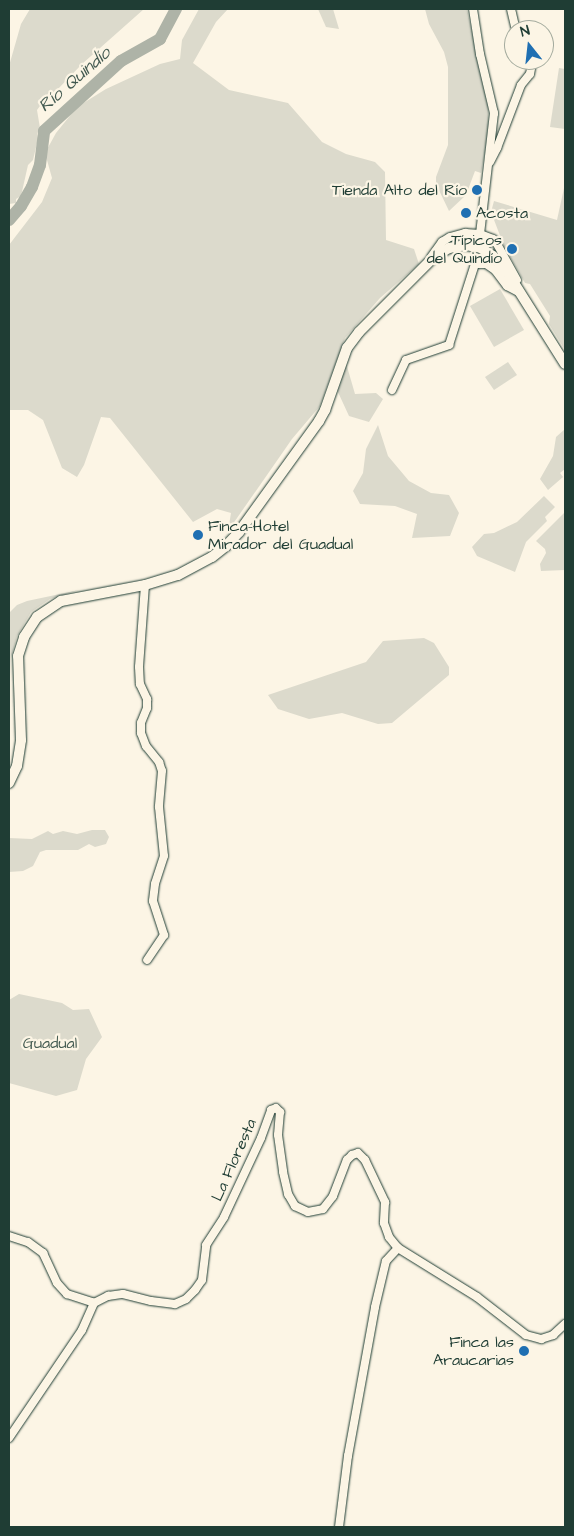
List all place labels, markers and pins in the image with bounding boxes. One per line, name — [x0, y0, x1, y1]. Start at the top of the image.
place label: Tienda Alto del Río — [332, 180, 467, 200]
marker: Tienda Alto del Río — [471, 184, 483, 196]
place label: Acosta — [476, 203, 528, 223]
marker: Acosta — [460, 207, 472, 219]
place label: Típicos del Quindío — [427, 230, 502, 268]
marker: Típicos del Quindío — [506, 243, 518, 255]
place label: Finca-Hotel Mirador del Guadual — [208, 516, 353, 554]
marker: Finca-Hotel Mirador del Guadual — [192, 529, 204, 541]
place label: Finca las Araucarias — [433, 1332, 514, 1370]
marker: Finca las Araucarias — [518, 1345, 530, 1357]

